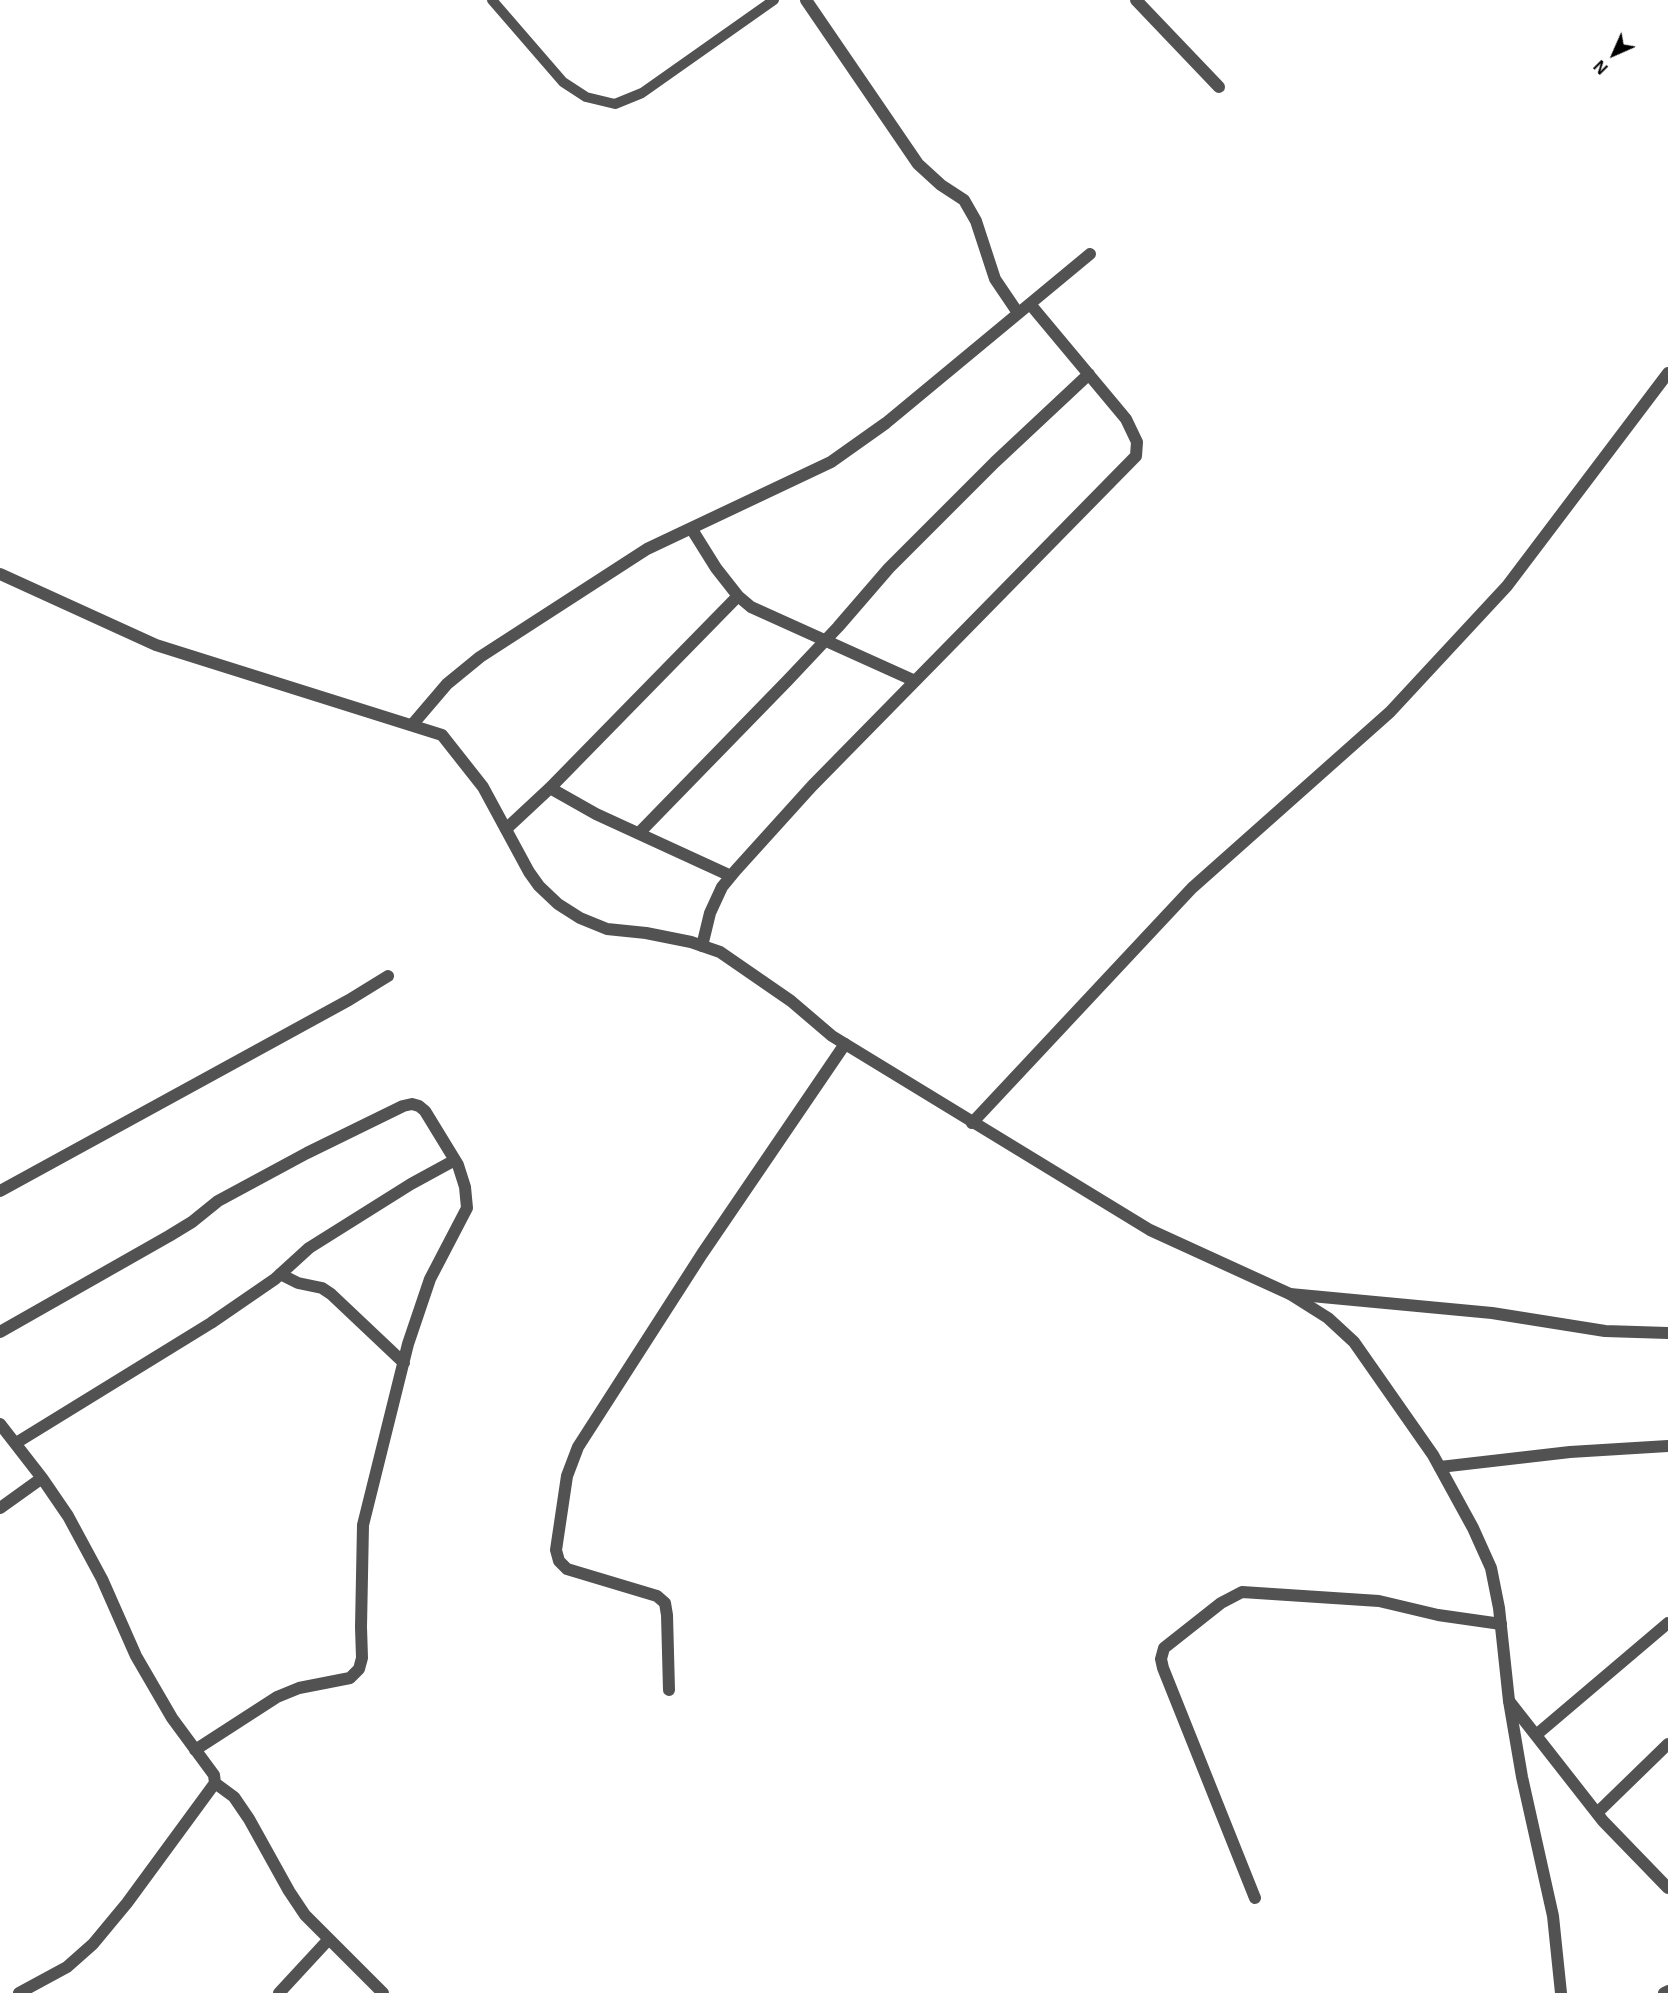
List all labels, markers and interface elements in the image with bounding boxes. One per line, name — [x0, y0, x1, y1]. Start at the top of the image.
north arrow — [1584, 24, 1644, 84]
text: N — [1591, 57, 1611, 77]

